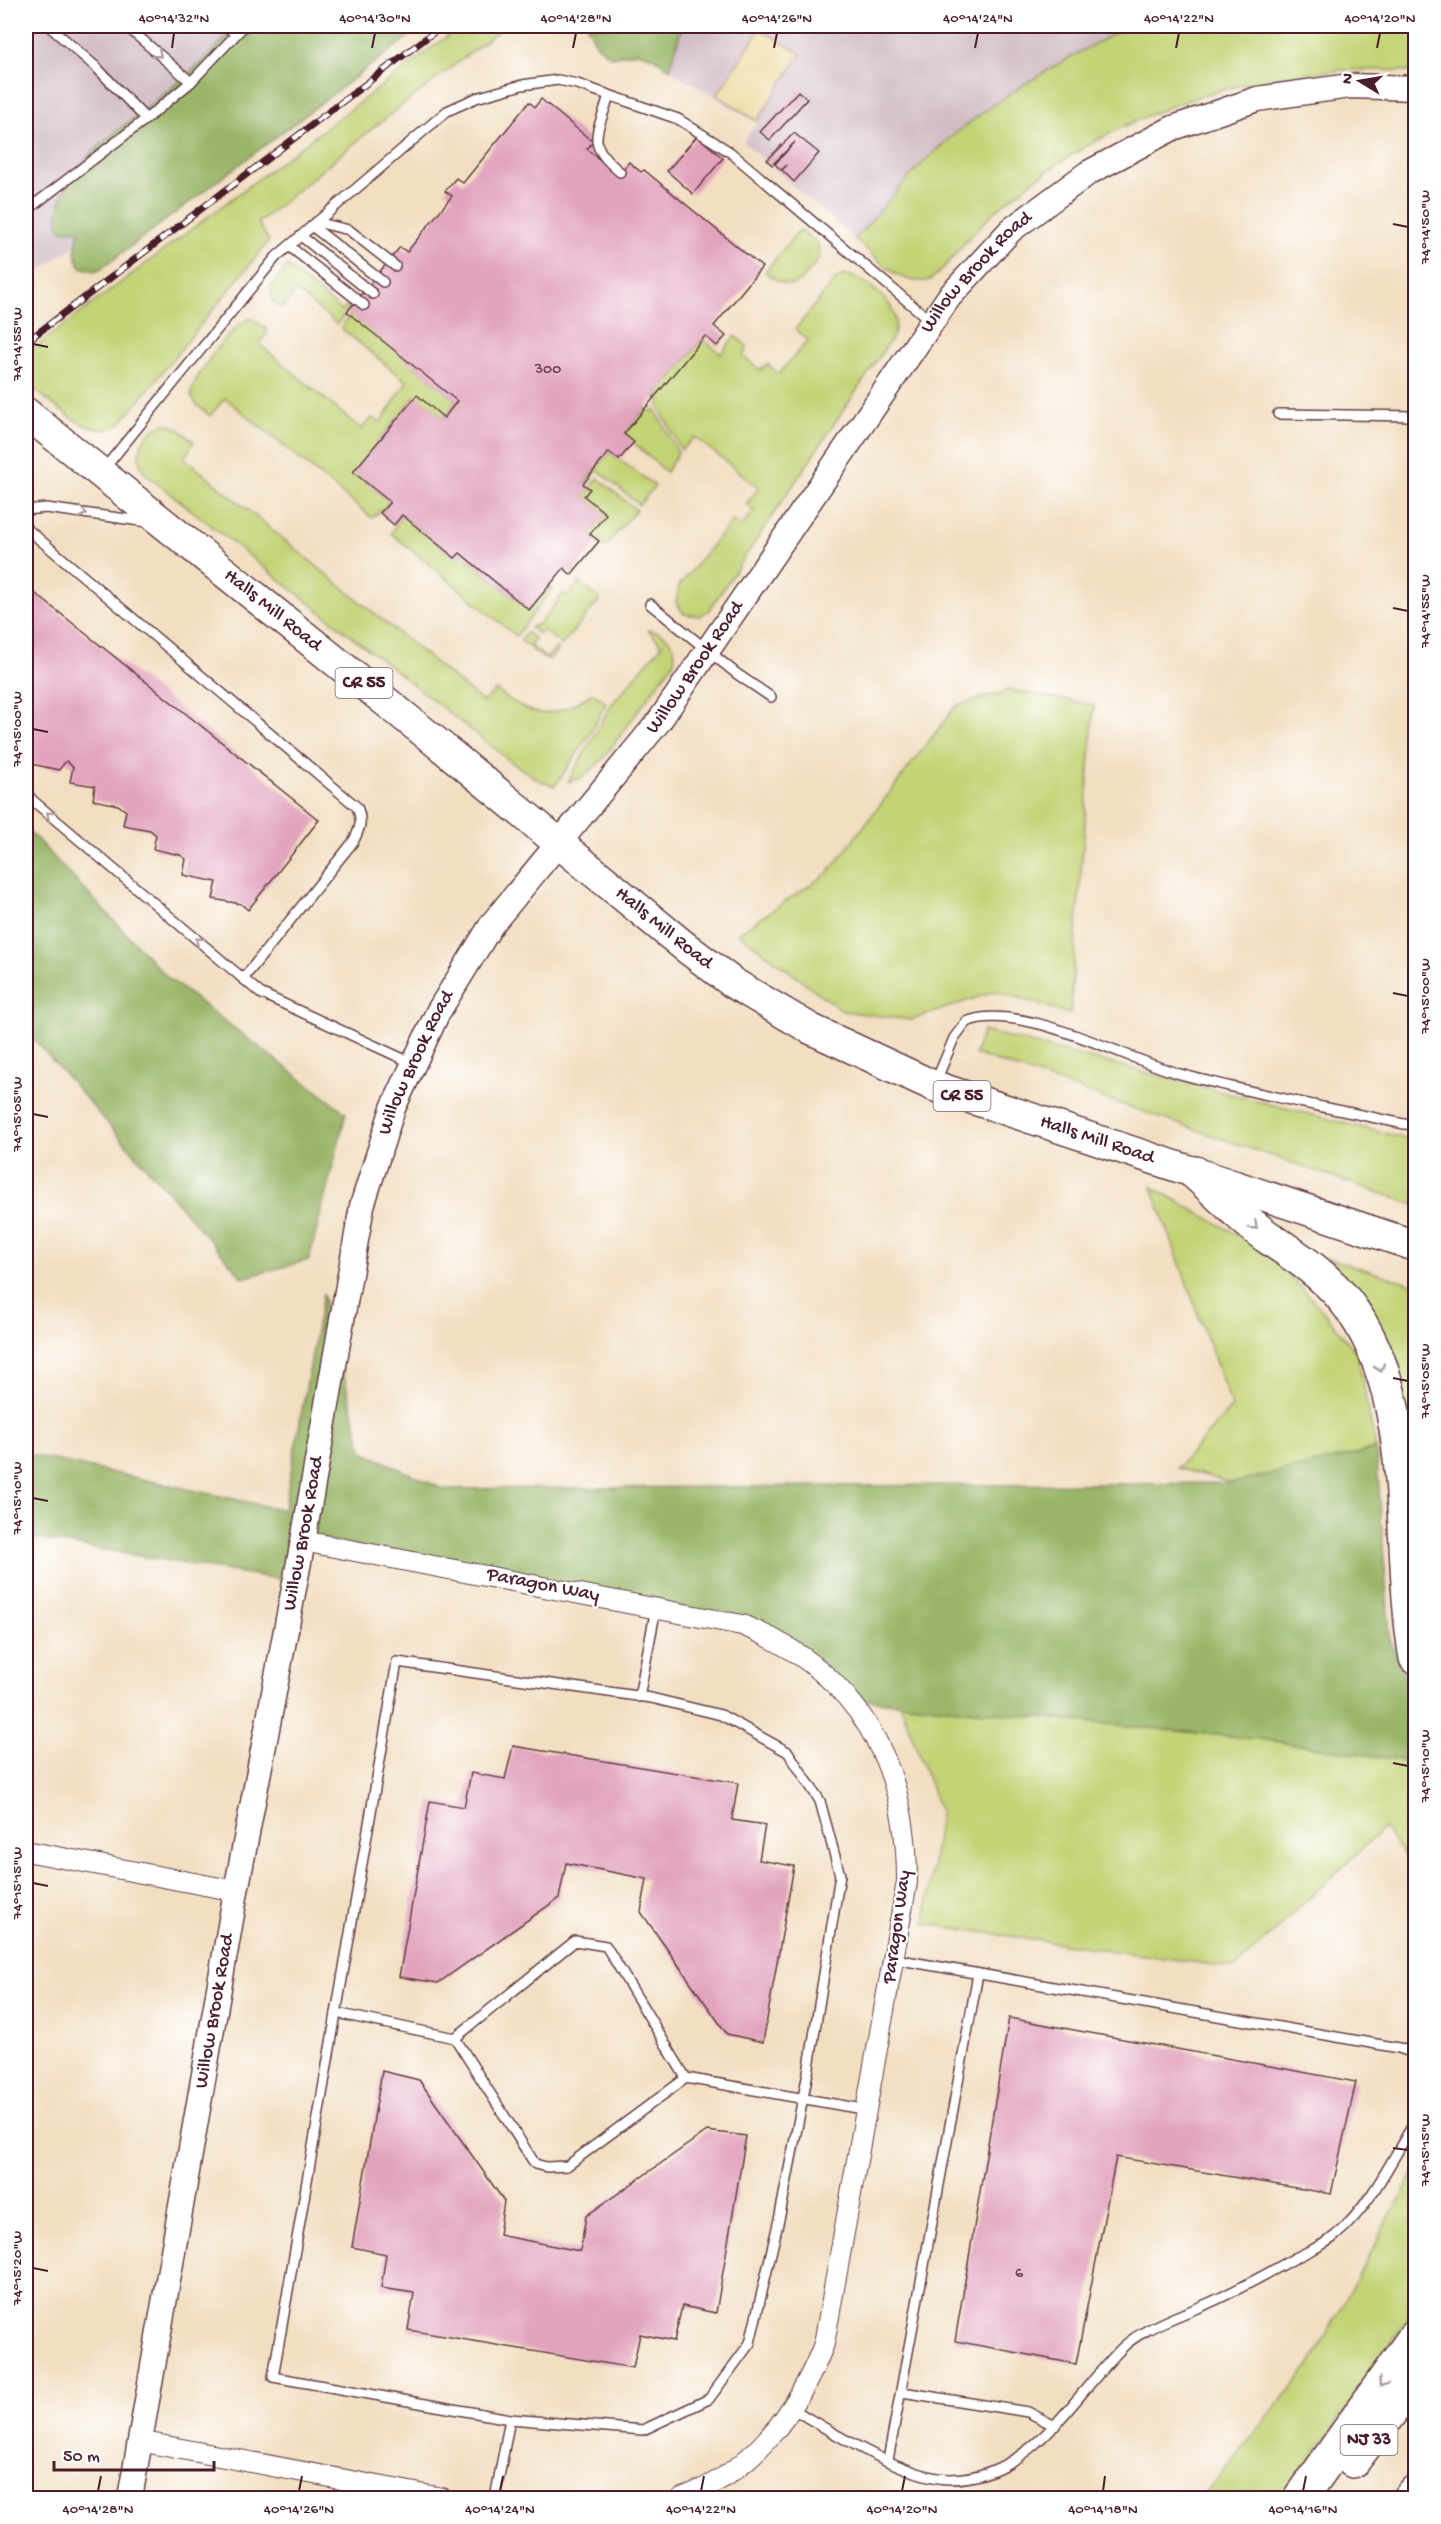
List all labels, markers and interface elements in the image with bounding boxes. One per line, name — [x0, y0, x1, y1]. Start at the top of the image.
text: 40°14'32"N — [139, 10, 209, 28]
text: 40°14'30"N — [339, 10, 411, 28]
text: 40°14'28"N — [541, 10, 612, 28]
text: 40°14'26"N — [742, 10, 812, 28]
text: 40°14'24"N — [943, 10, 1013, 28]
text: 40°14'22"N — [1144, 10, 1214, 28]
text: 40°14'20"N — [1344, 10, 1416, 28]
one-way arrow — [152, 46, 163, 57]
north arrow — [1330, 51, 1390, 111]
text: N — [1338, 71, 1359, 86]
text: 74°14'50"W — [1417, 190, 1435, 265]
street label: Willow Brook Road — [916, 205, 1039, 338]
text: 74°14'55"W — [9, 307, 27, 382]
house number: 300 — [534, 361, 561, 380]
one-way arrow — [79, 507, 88, 519]
street label: Halls Mill Road — [219, 565, 328, 658]
text: 74°14'55"W — [1417, 574, 1435, 649]
street label: Willow Brook Road — [641, 595, 750, 739]
road number: CR 55 — [336, 668, 392, 698]
text: 74°15'00"W — [9, 691, 27, 768]
one-way arrow — [46, 811, 57, 822]
street label: Halls Mill Road — [610, 882, 719, 976]
one-way arrow — [195, 937, 206, 948]
text: 74°15'00"W — [1417, 958, 1435, 1035]
street label: Willow Brook Road — [374, 985, 461, 1138]
text: 74°15'05"W — [9, 1076, 27, 1152]
road number: CR 55 — [934, 1081, 990, 1111]
street label: Halls Mill Road — [1037, 1110, 1159, 1170]
one-way arrow — [1247, 1219, 1258, 1230]
text: 74°15'05"W — [1417, 1343, 1435, 1419]
one-way arrow — [1373, 1362, 1385, 1373]
street label: Willow Brook Road — [278, 1452, 330, 1613]
text: 74°15'10"W — [9, 1461, 27, 1535]
street label: Paragon Way — [484, 1564, 601, 1608]
text: 74°15'10"W — [1417, 1729, 1435, 1803]
text: 74°15'15"W — [9, 1847, 27, 1920]
street label: Paragon Way — [879, 1869, 917, 1986]
street label: Willow Brook Road — [190, 1930, 240, 2090]
text: 74°15'15"W — [1417, 2114, 1435, 2187]
text: 74°15'20"W — [9, 2231, 27, 2306]
house number: 6 — [1015, 2265, 1024, 2284]
one-way arrow — [1378, 2376, 1389, 2387]
road number: NJ 33 — [1340, 2425, 1398, 2455]
scale bar — [54, 2434, 214, 2472]
text: 50 m — [63, 2447, 100, 2468]
text: 40°14'28"N — [63, 2501, 134, 2519]
text: 40°14'26"N — [264, 2501, 334, 2519]
text: 40°14'24"N — [465, 2501, 535, 2519]
text: 40°14'22"N — [666, 2501, 736, 2519]
text: 40°14'20"N — [866, 2501, 938, 2519]
text: 40°14'18"N — [1068, 2501, 1138, 2519]
text: 40°14'16"N — [1268, 2501, 1338, 2519]

